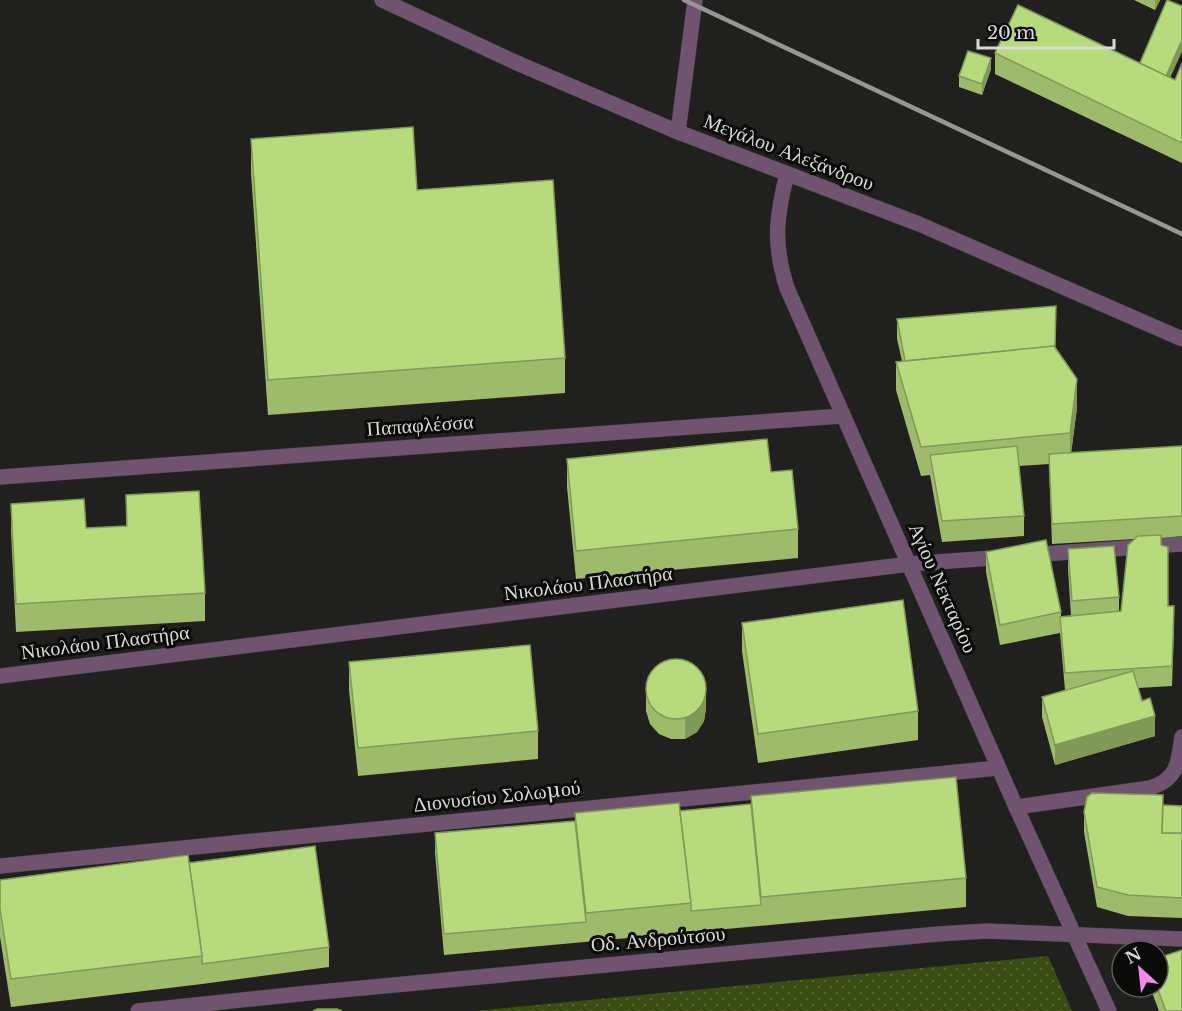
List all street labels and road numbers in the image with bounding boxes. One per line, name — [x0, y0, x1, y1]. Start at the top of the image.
street label: Μεγάλου Αλεξάνδρου — [700, 108, 878, 196]
street label: Παπαφλέσσα — [366, 409, 475, 441]
street label: Αγίου Νεκταρίου — [904, 519, 982, 657]
street label: Νικολάου Πλαστήρα — [502, 561, 674, 605]
street label: Νικολάου Πλαστήρα — [19, 620, 191, 664]
street label: Διονυσίου Σολωμού — [412, 775, 582, 817]
street label: Οδ. Ανδρούτσου — [590, 921, 726, 957]

